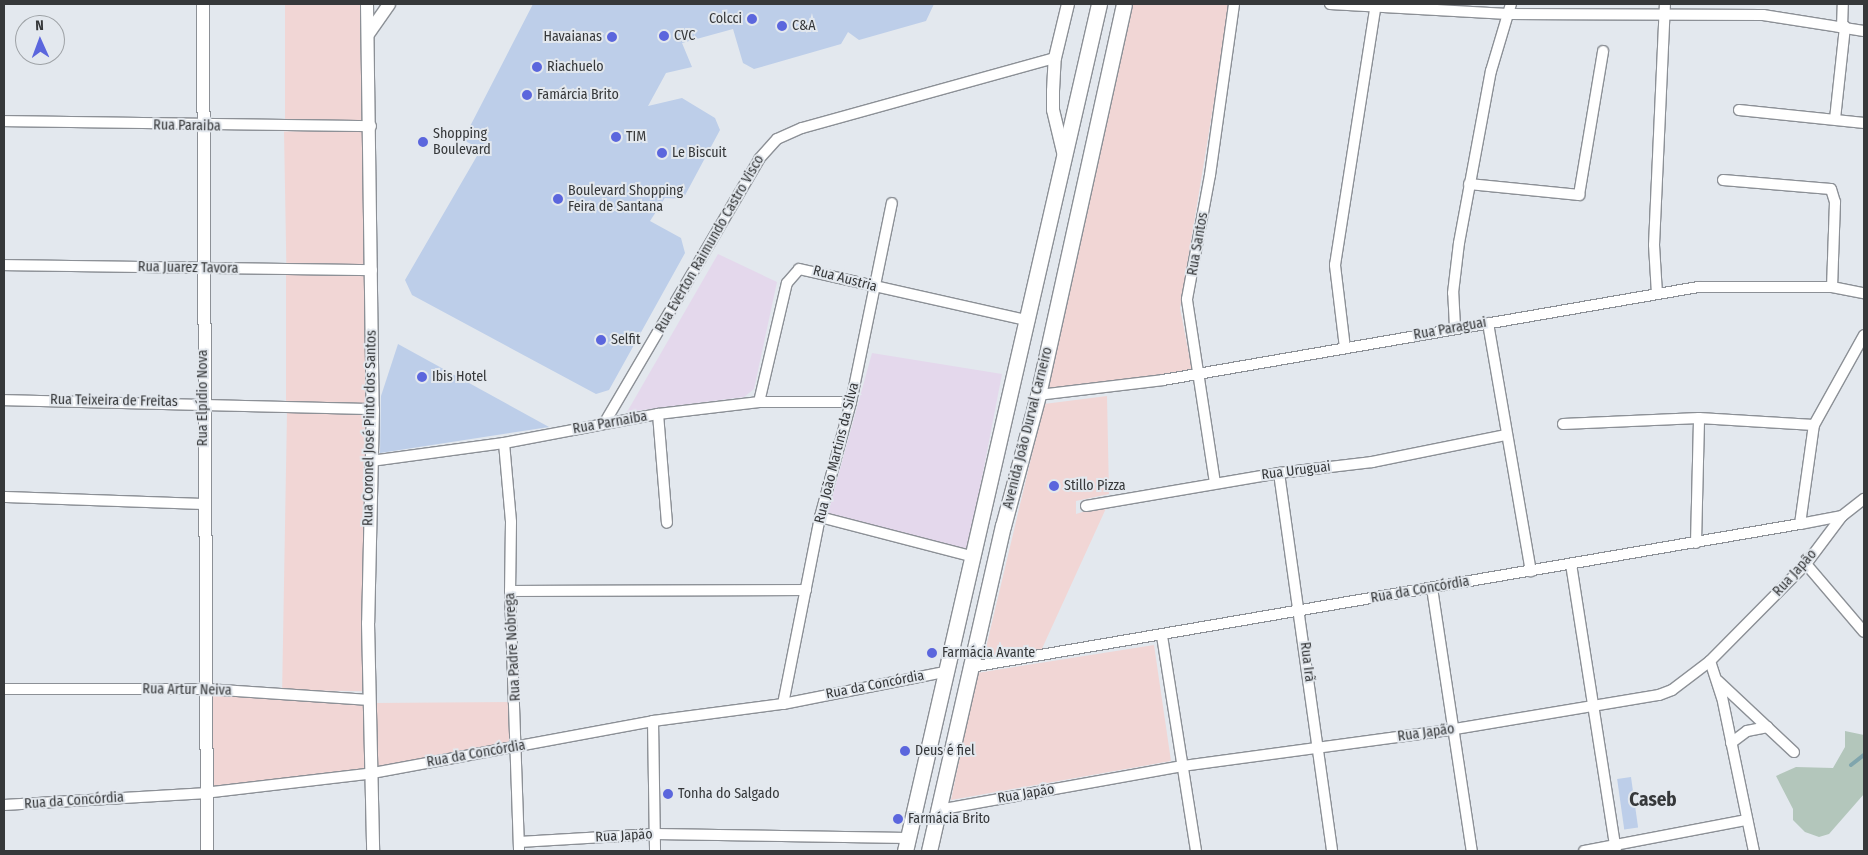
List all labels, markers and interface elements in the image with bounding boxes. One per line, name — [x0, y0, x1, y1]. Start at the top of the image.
place label: Colcci — [709, 11, 742, 27]
marker: Colcci — [746, 13, 758, 25]
north arrow — [15, 15, 65, 65]
text: N — [35, 17, 44, 34]
place label: C&A — [792, 18, 816, 34]
marker: C&A — [776, 20, 788, 32]
place label: CVC — [674, 28, 695, 44]
place label: Havaianas — [543, 29, 602, 45]
marker: CVC — [658, 30, 670, 42]
marker: Havaianas — [606, 31, 618, 43]
place label: Riachuelo — [547, 59, 604, 75]
marker: Riachuelo — [531, 61, 543, 73]
place label: Famárcia Brito — [537, 87, 619, 103]
marker: Famárcia Brito — [521, 89, 533, 101]
street label: Rua Paraiba — [153, 117, 221, 135]
place label: Shopping Boulevard — [433, 126, 491, 158]
place label: TIM — [626, 129, 646, 145]
marker: TIM — [610, 131, 622, 143]
marker: Shopping Boulevard — [417, 136, 429, 148]
place label: Le Biscuit — [672, 145, 727, 161]
marker: Le Biscuit — [656, 147, 668, 159]
street label: Rua Everton Raimundo Castro Visco — [652, 152, 768, 336]
place label: Boulevard Shopping Feira de Santana — [568, 183, 683, 216]
marker: Boulevard Shopping Feira de Santana — [552, 193, 564, 205]
street label: Rua Santos — [1184, 211, 1212, 277]
street label: Rua Juarez Tavora — [138, 259, 238, 277]
street label: Rua Austria — [811, 262, 879, 296]
street label: Rua Paraguai — [1412, 314, 1488, 344]
street label: Rua Coronel José Pinto dos Santos — [360, 330, 380, 526]
place label: Selfit — [611, 332, 640, 348]
marker: Selfit — [595, 334, 607, 346]
street label: Avenida João Durval Carneiro — [1000, 345, 1056, 511]
street label: Rua Elpídio Nova — [195, 350, 211, 446]
place label: Ibis Hotel — [432, 369, 487, 385]
marker: Ibis Hotel — [416, 371, 428, 383]
street label: Rua João Martins da Silva — [811, 381, 863, 525]
street label: Rua Teixeira de Freitas — [50, 391, 178, 411]
street label: Rua Parnaiba — [571, 408, 649, 438]
street label: Rua Uruguai — [1260, 458, 1332, 484]
place label: Stillo Pizza — [1064, 478, 1126, 494]
marker: Stillo Pizza — [1048, 480, 1060, 492]
street label: Rua Japão — [1770, 546, 1820, 600]
street label: Rua da Concórdia — [1369, 573, 1471, 607]
street label: Rua Padre Nóbrega — [502, 592, 524, 702]
street label: Rua Irã — [1296, 641, 1318, 683]
place label: Farmácia Avante — [942, 645, 1035, 661]
marker: Farmácia Avante — [926, 647, 938, 659]
street label: Rua da Concórdia — [824, 667, 926, 703]
street label: Rua Artur Neiva — [142, 681, 232, 699]
street label: Rua Japão — [1396, 721, 1456, 745]
street label: Rua da Concórdia — [425, 737, 527, 771]
place label: Deus é fiel — [915, 743, 975, 759]
marker: Deus é fiel — [899, 745, 911, 757]
street label: Rua Japão — [996, 781, 1056, 807]
place label: Tonha do Salgado — [678, 786, 780, 802]
marker: Tonha do Salgado — [662, 788, 674, 800]
street label: Rua da Concórdia — [24, 789, 124, 813]
district label: Caseb — [1629, 789, 1677, 811]
place label: Farmácia Brito — [908, 811, 990, 827]
marker: Farmácia Brito — [892, 813, 904, 825]
street label: Rua Japão — [595, 826, 653, 846]

